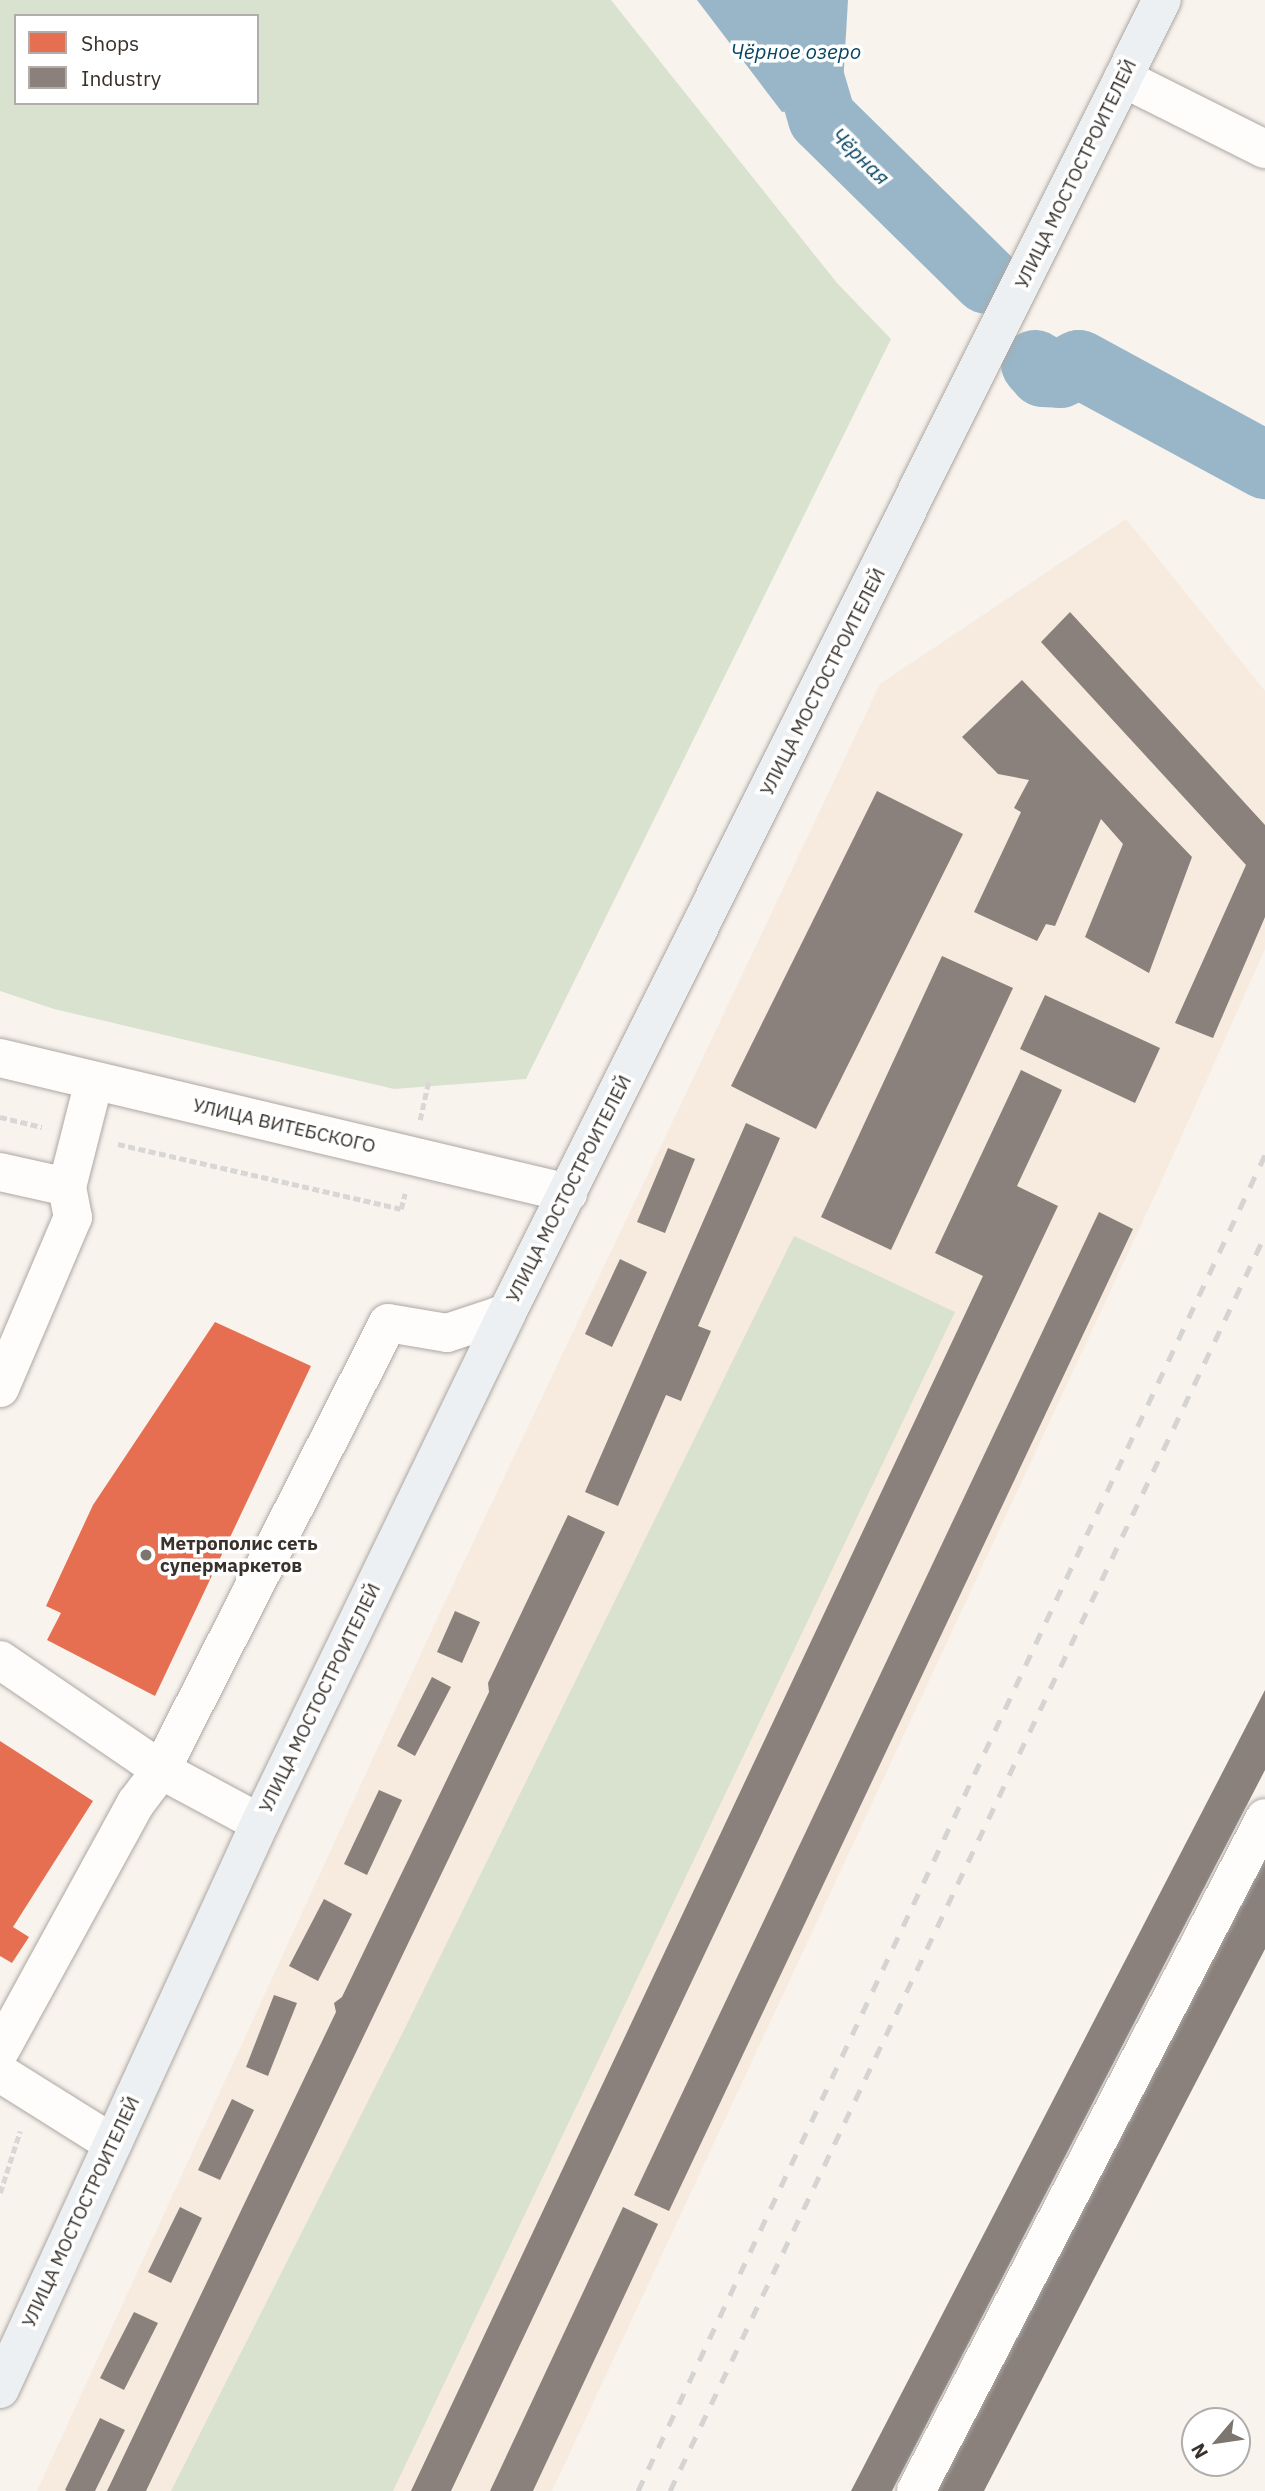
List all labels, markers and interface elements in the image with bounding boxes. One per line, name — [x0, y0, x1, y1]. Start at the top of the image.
legend — [14, 14, 259, 105]
text: Shops — [81, 29, 139, 57]
water label: Чёрное озеро — [731, 38, 861, 64]
street label: УЛИЦА МОСТОСТРОИТЕЛЕЙ — [1010, 56, 1142, 292]
text: Industry — [81, 64, 161, 92]
water label: Чёрная — [827, 122, 895, 190]
street label: УЛИЦА МОСТОСТРОИТЕЛЕЙ — [756, 564, 890, 800]
street label: УЛИЦА МОСТОСТРОИТЕЛЕЙ — [502, 1071, 636, 1307]
street label: УЛИЦА ВИТЕБСКОГО — [190, 1094, 378, 1158]
place label: Метрополис cеть супермаркетов — [160, 1533, 318, 1577]
marker: Метрополис cеть супермаркетов — [138, 1547, 154, 1563]
street label: УЛИЦА МОСТОСТРОИТЕЛЕЙ — [254, 1580, 386, 1816]
street label: УЛИЦА МОСТОСТРОИТЕЛЕЙ — [17, 2093, 145, 2331]
north arrow — [1181, 2407, 1251, 2477]
text: N — [1186, 2439, 1213, 2463]

